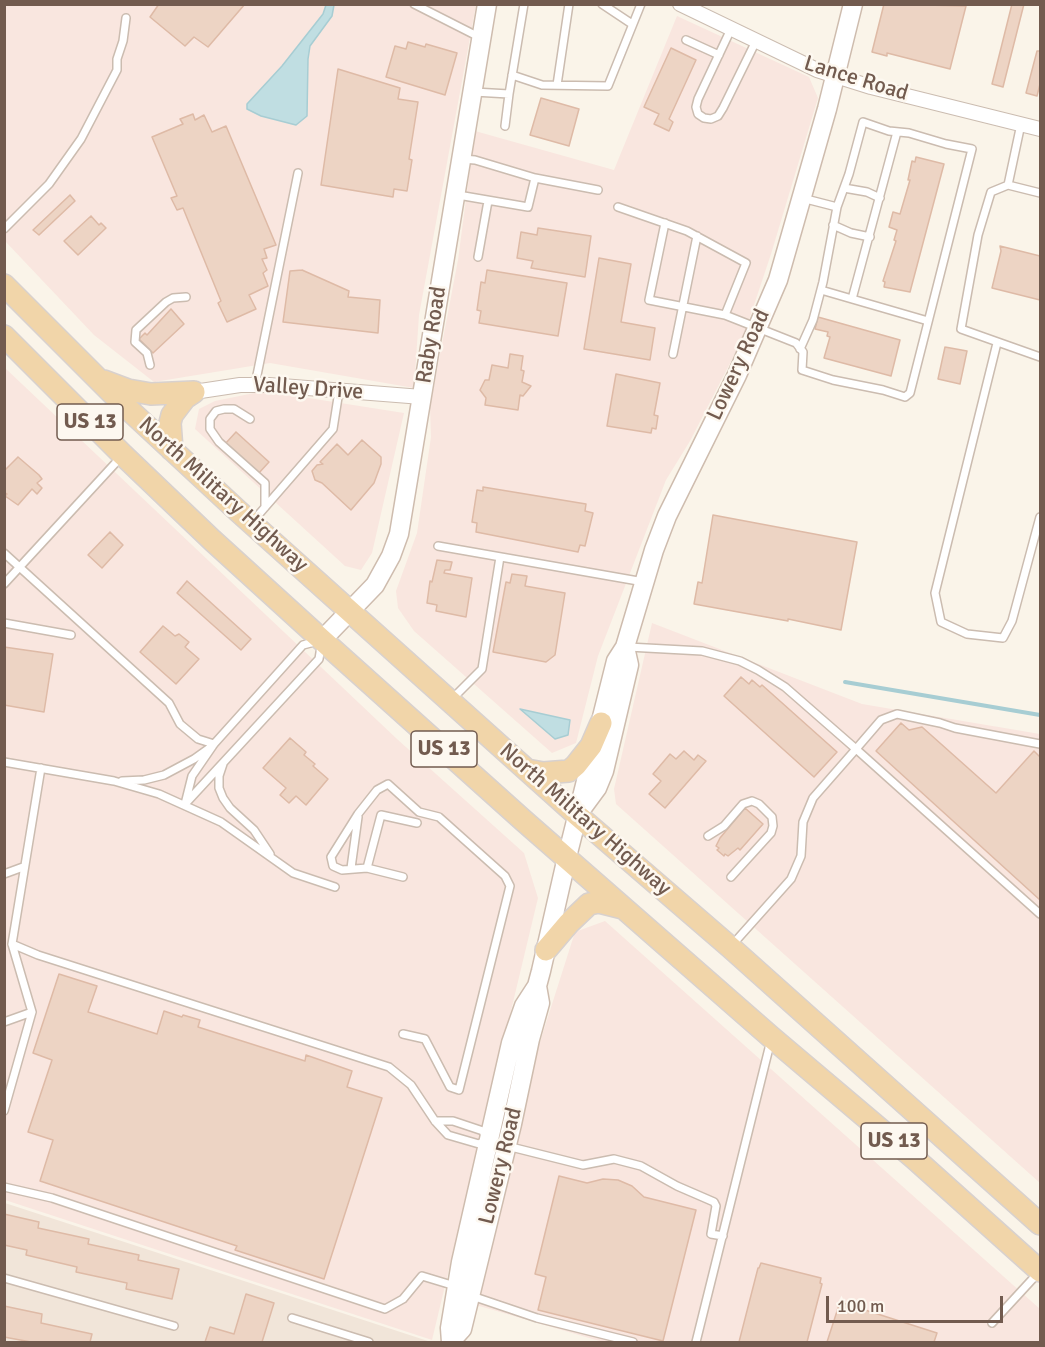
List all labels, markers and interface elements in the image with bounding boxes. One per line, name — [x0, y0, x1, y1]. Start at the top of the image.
street label: Lance Road — [801, 51, 911, 107]
street label: Raby Road — [411, 285, 453, 385]
street label: Lowery Road — [702, 305, 776, 425]
street label: Valley Drive — [252, 372, 364, 406]
road number: US 13 — [57, 404, 123, 440]
street label: North Military Highway — [133, 412, 313, 578]
road number: US 13 — [411, 731, 477, 767]
street label: North Military Highway — [494, 738, 676, 902]
street label: Lowery Road — [474, 1105, 528, 1227]
road number: US 13 — [861, 1123, 927, 1159]
scale bar — [829, 1284, 1006, 1322]
text: 100 m — [837, 1295, 884, 1317]

